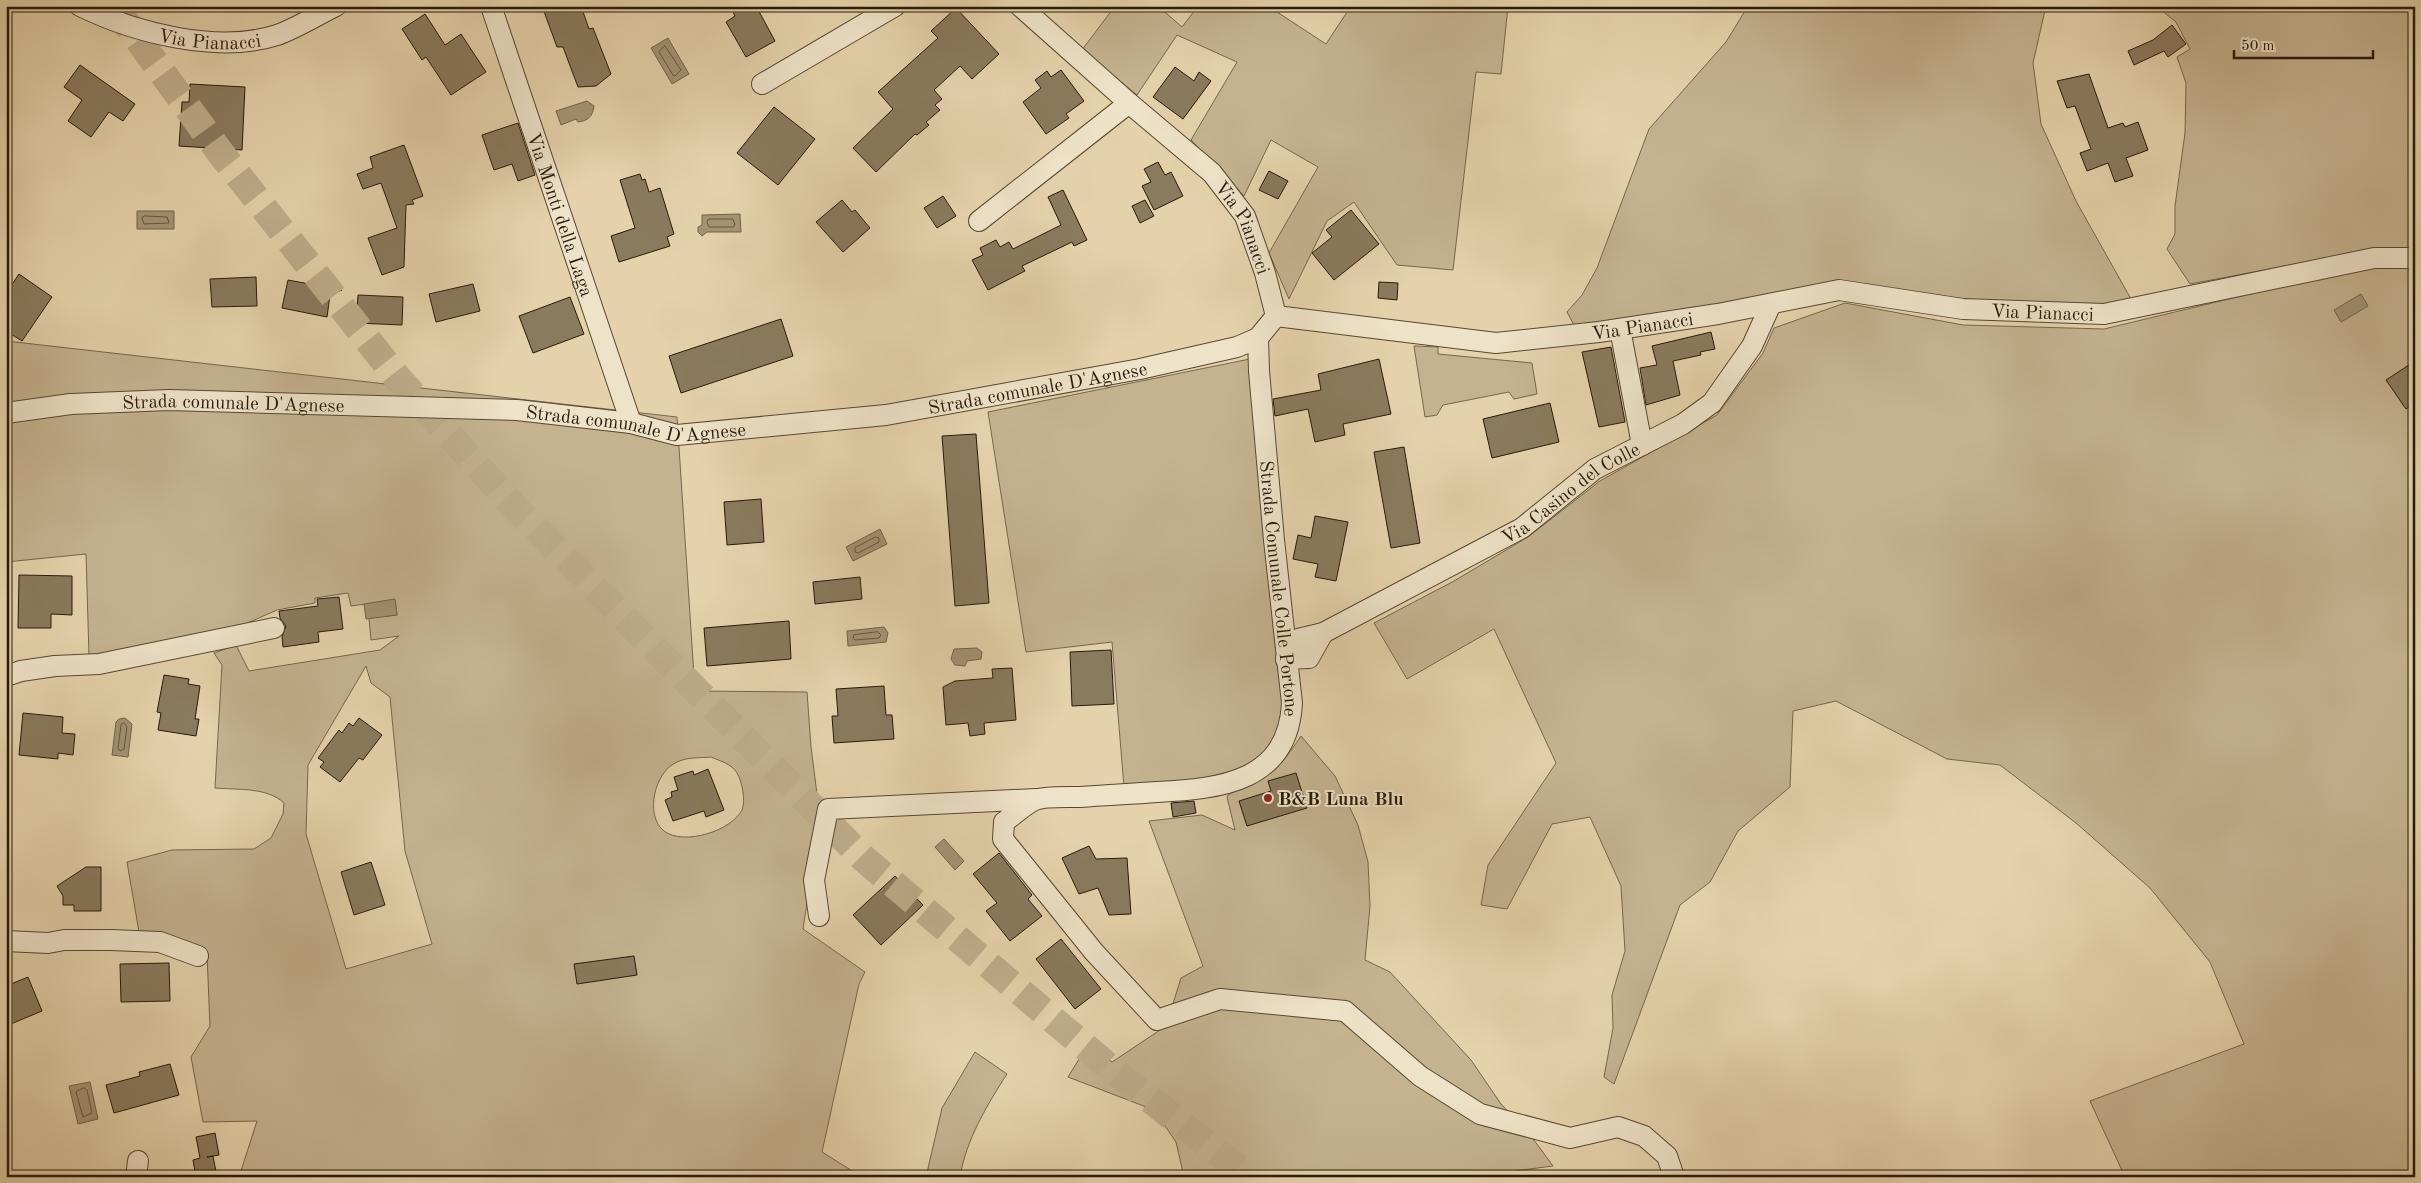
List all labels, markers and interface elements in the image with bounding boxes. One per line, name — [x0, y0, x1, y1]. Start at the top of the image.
street label: Via Pianacci — [156, 27, 263, 54]
scale bar — [2234, 28, 2372, 60]
text: 50 m — [2241, 39, 2275, 54]
street label: Via Monti della Laga — [522, 131, 595, 300]
street label: Via Pianacci — [1210, 178, 1272, 277]
street label: Via Pianacci — [1991, 303, 2094, 326]
street label: Via Pianacci — [1591, 311, 1695, 345]
street label: Strada comunale D'Agnese — [927, 361, 1149, 419]
street label: Strada comunale D'Agnese — [122, 393, 345, 417]
street label: Strada comunale D'Agnese — [525, 404, 747, 448]
street label: Via Casino del Colle — [1499, 441, 1644, 549]
street label: Strada Comunale Colle Portone — [1255, 460, 1299, 718]
place label: B&B Luna Blu — [1278, 791, 1404, 810]
marker: B&B Luna Blu — [1262, 792, 1274, 804]

